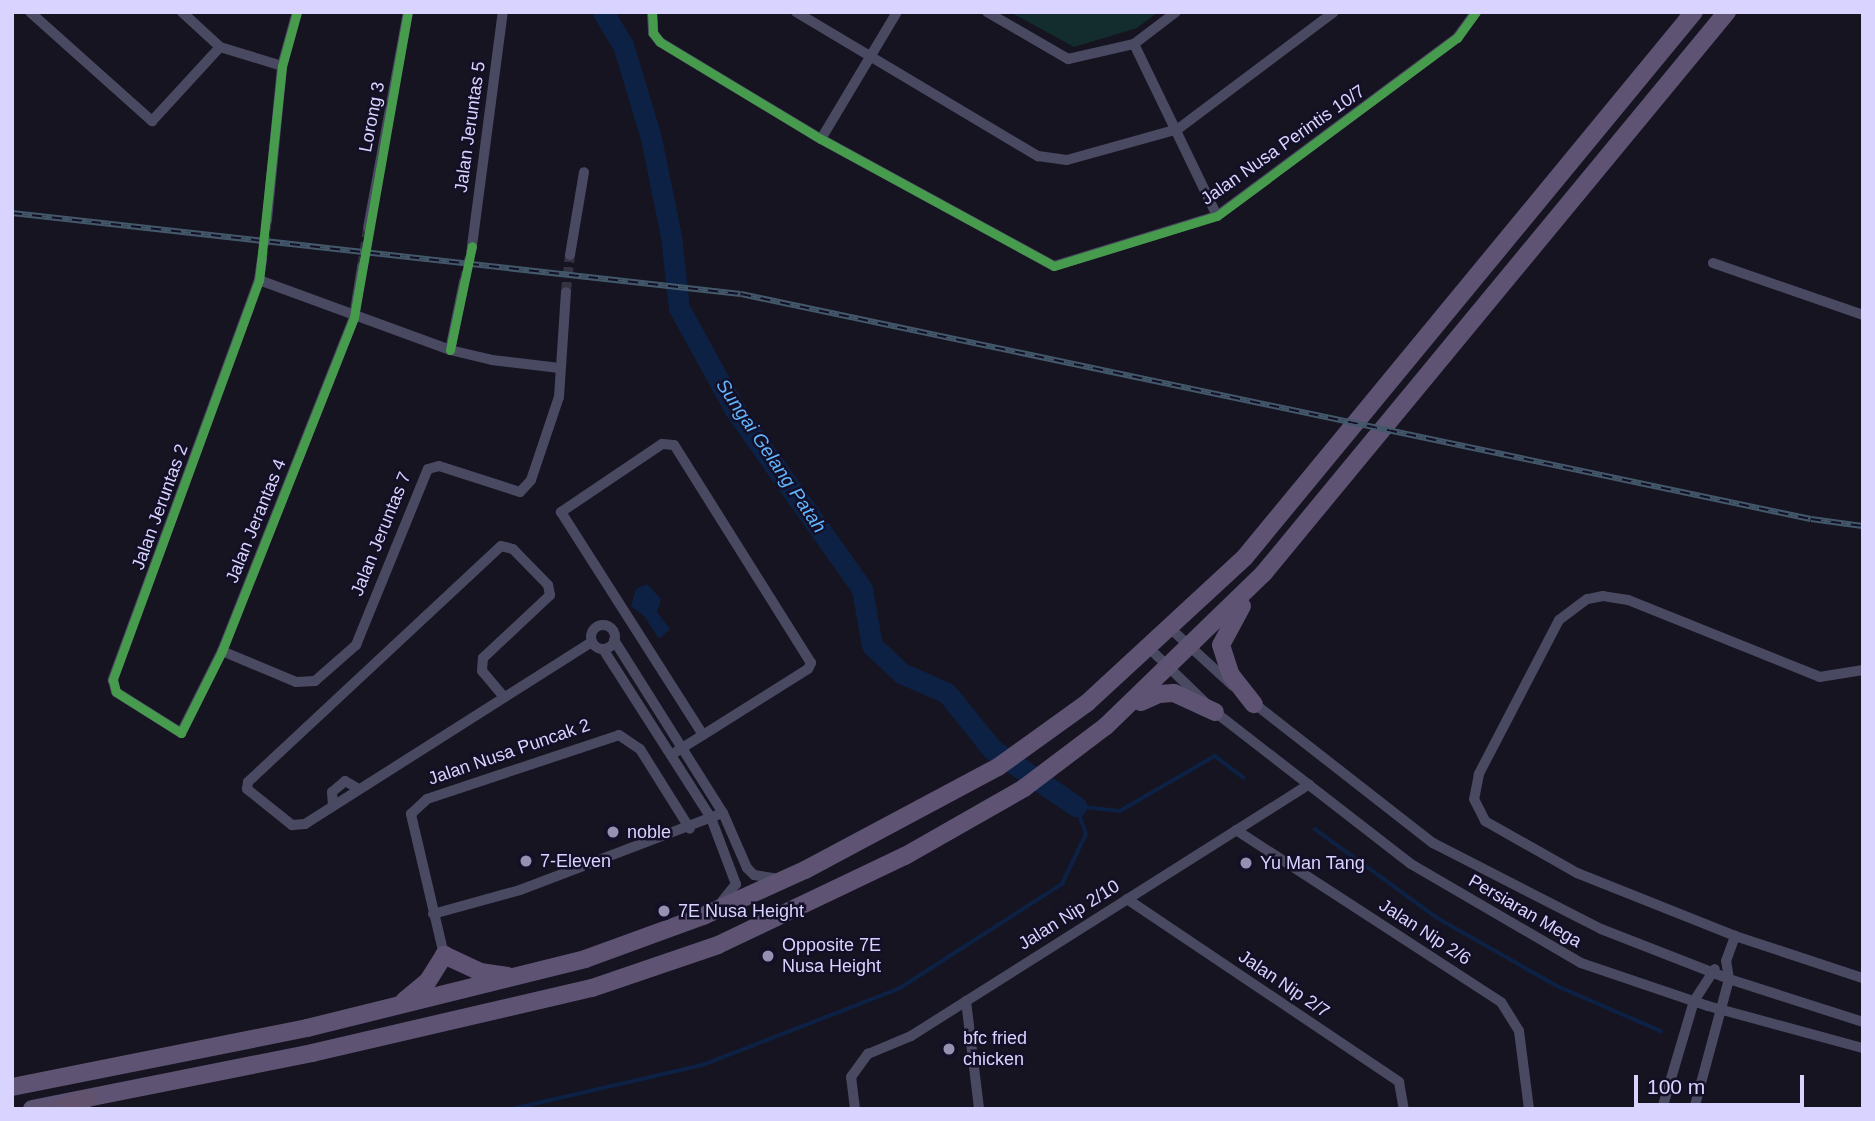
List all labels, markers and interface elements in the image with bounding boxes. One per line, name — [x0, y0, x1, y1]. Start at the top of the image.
street label: Jalan Jeruntas 5 — [450, 60, 490, 194]
street label: Lorong 3 — [355, 80, 389, 154]
street label: Jalan Nusa Perintis 10/7 — [1197, 80, 1369, 210]
water label: Sungai Gelang Patah — [711, 375, 831, 537]
street label: Jalan Jeruntas 2 — [127, 441, 193, 573]
street label: Jalan Jerantas 4 — [221, 456, 291, 586]
street label: Jalan Jeruntas 7 — [346, 469, 416, 599]
street label: Jalan Nusa Puncak 2 — [425, 714, 593, 790]
place label: noble — [627, 821, 671, 843]
marker: noble — [605, 824, 621, 840]
place label: 7-Eleven — [540, 850, 611, 872]
place label: Yu Man Tang — [1260, 852, 1365, 874]
marker: 7-Eleven — [518, 853, 534, 869]
marker: Yu Man Tang — [1238, 855, 1254, 871]
street label: Persiaran Mega — [1465, 870, 1585, 952]
street label: Jalan Nip 2/10 — [1014, 875, 1124, 955]
street label: Jalan Nip 2/6 — [1375, 894, 1475, 970]
place label: 7E Nusa Height — [678, 900, 804, 922]
marker: 7E Nusa Height — [656, 903, 672, 919]
place label: Opposite 7E Nusa Height — [782, 935, 881, 978]
street label: Jalan Nip 2/7 — [1234, 946, 1334, 1022]
marker: Opposite 7E Nusa Height — [760, 948, 776, 964]
place label: bfc fried chicken — [963, 1028, 1027, 1070]
marker: bfc fried chicken — [941, 1041, 957, 1057]
scale bar — [1637, 1062, 1807, 1106]
text: 100 m — [1647, 1075, 1705, 1098]

